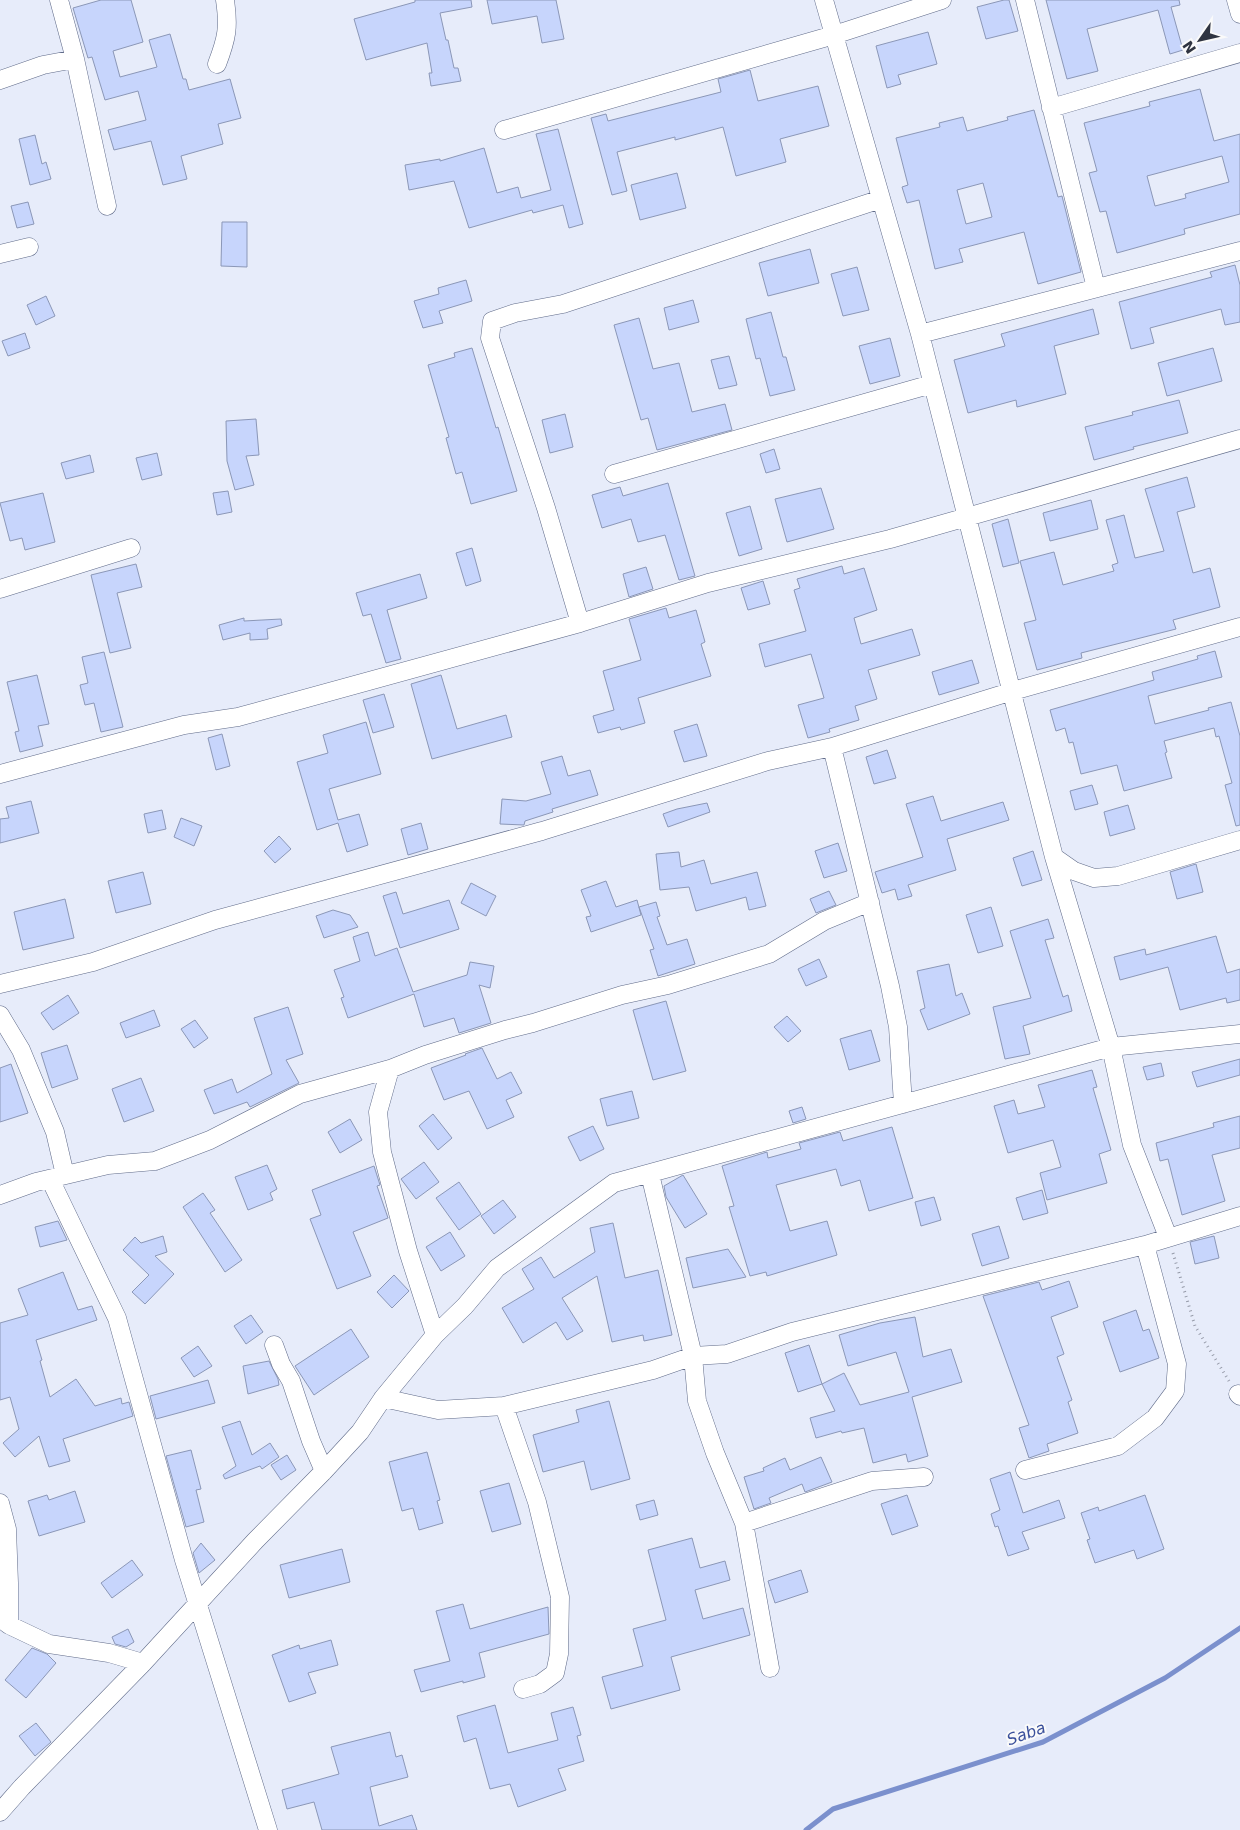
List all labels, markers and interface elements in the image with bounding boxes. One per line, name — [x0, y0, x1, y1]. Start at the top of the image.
north arrow — [1175, 15, 1225, 65]
text: N — [1179, 38, 1199, 57]
water label: Saba — [1004, 1718, 1048, 1749]

